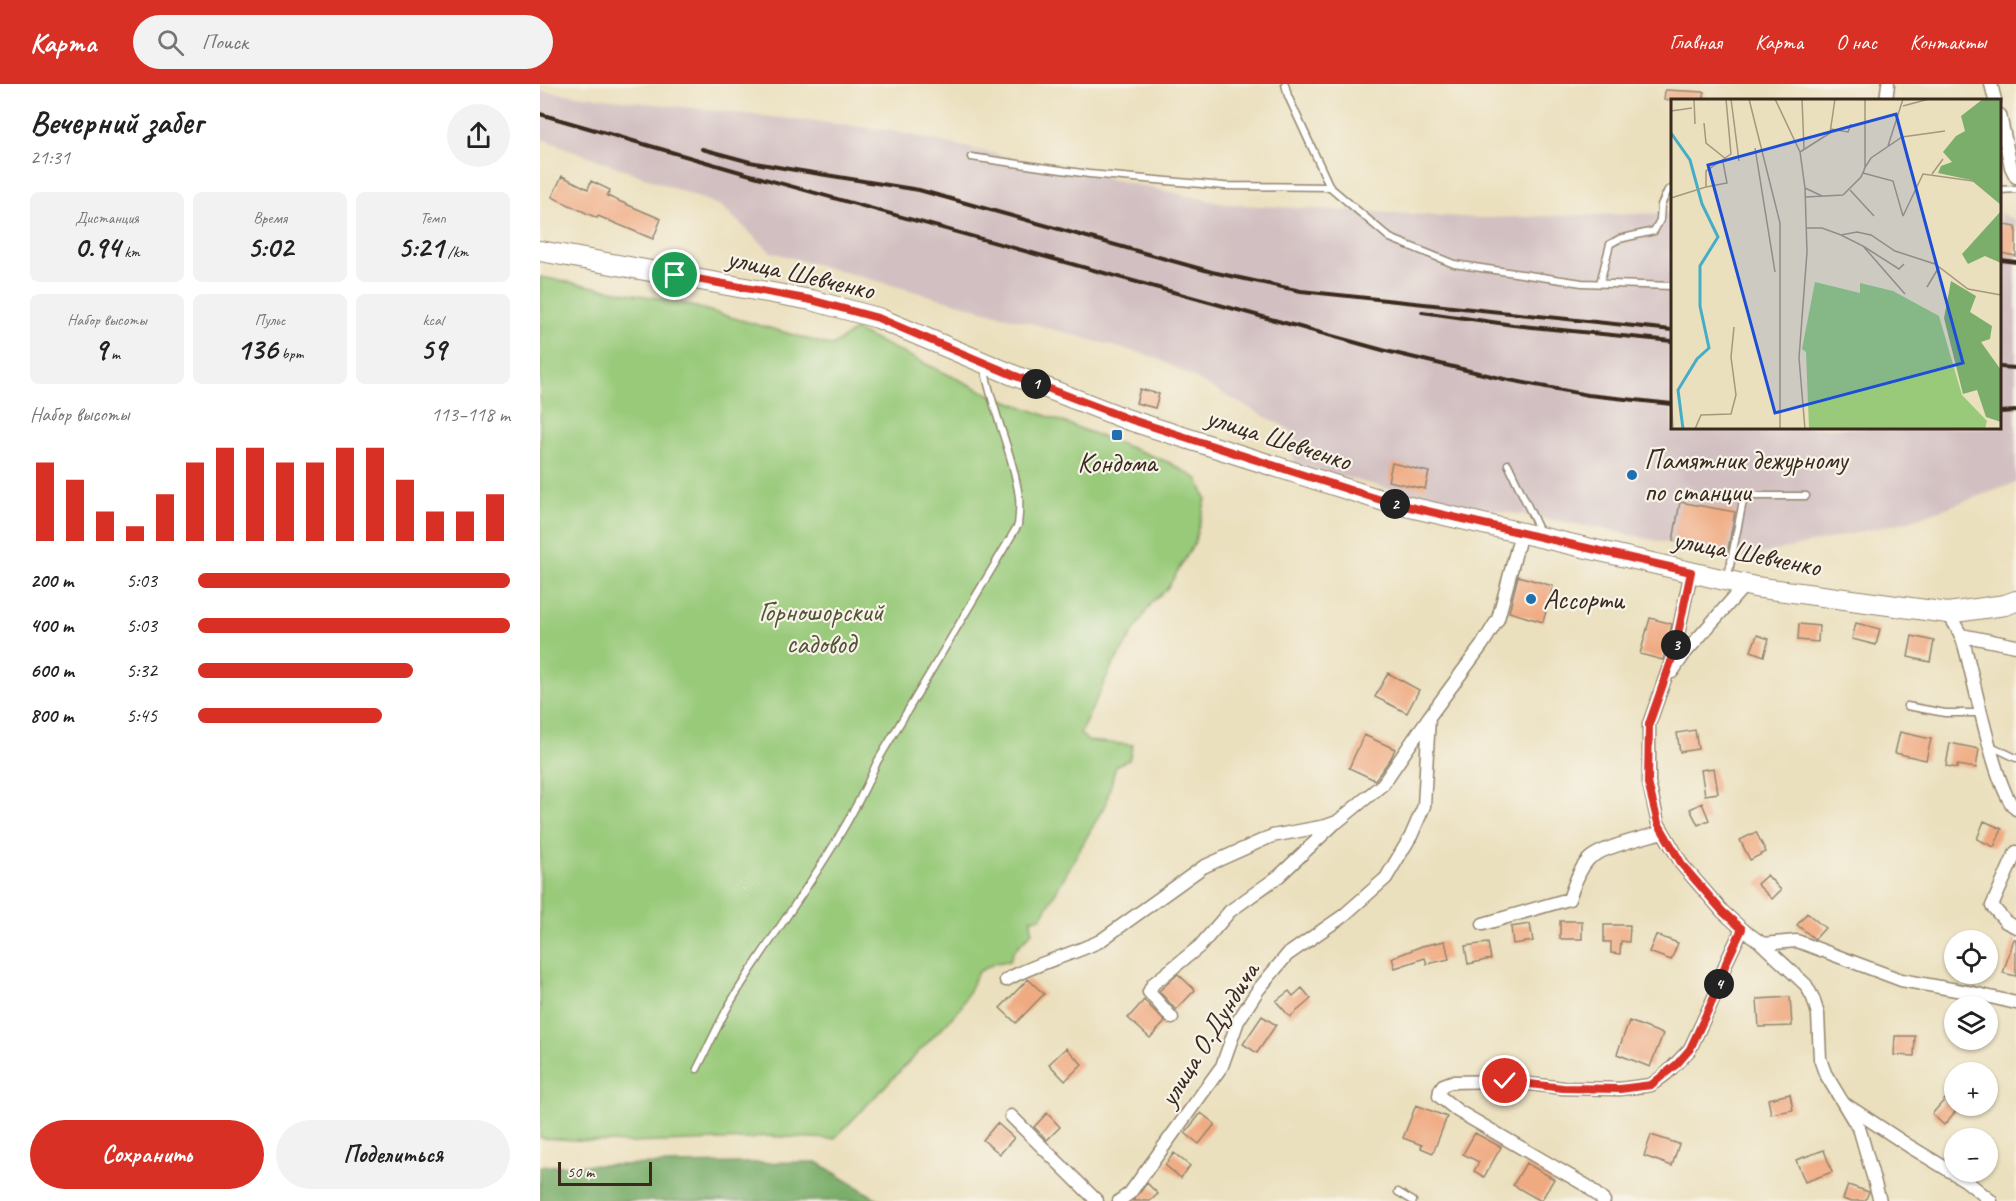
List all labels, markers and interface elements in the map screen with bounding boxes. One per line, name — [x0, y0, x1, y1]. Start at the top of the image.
search box — [133, 15, 553, 69]
text: Карта — [30, 25, 97, 60]
icon: search — [154, 26, 187, 59]
text: Поиск — [202, 28, 248, 56]
text: Главная — [1669, 29, 1722, 55]
text: Карта — [1755, 29, 1803, 55]
text: О нас — [1836, 29, 1877, 55]
text: Контакты — [1910, 29, 1986, 55]
inset map — [1671, 99, 2001, 429]
text: Вечерний забег — [30, 101, 203, 143]
button: share — [447, 104, 510, 167]
text: 21:31 — [30, 145, 70, 170]
text: Дистанция — [75, 208, 139, 228]
text: Время — [253, 208, 287, 228]
text: Темп — [420, 208, 446, 228]
text: 0.94 — [74, 228, 120, 266]
text: 5:02 — [247, 228, 293, 266]
text: 5:21 — [398, 228, 444, 266]
street label: улица Шевченко — [722, 239, 880, 308]
text: km — [120, 242, 140, 262]
text: /km — [444, 242, 468, 262]
pin — [649, 249, 700, 300]
icon: arrive — [658, 258, 691, 291]
text: Набор высоты — [67, 310, 147, 330]
text: Пульс — [255, 310, 285, 330]
text: kcal — [422, 310, 444, 330]
text: 9 — [94, 330, 107, 368]
text: 136 — [237, 330, 278, 368]
text: 59 — [420, 330, 446, 368]
text: m — [107, 344, 120, 364]
text: bpm — [278, 344, 303, 364]
pin: 1 — [1021, 369, 1051, 399]
text: 1 — [1032, 374, 1040, 394]
street label: улица Шевченко — [1200, 398, 1357, 479]
text: Набор высоты — [30, 402, 129, 427]
text: 113–118 m — [431, 402, 510, 427]
marker: Кондома — [1110, 428, 1124, 442]
place label: Памятник дежурному по станции — [1644, 442, 1850, 509]
place label: Кондома — [1078, 445, 1159, 480]
marker: Памятник дежурному по станции — [1625, 468, 1639, 482]
pin: 2 — [1380, 489, 1410, 519]
text: 2 — [1391, 494, 1399, 514]
street label: улица Шевченко — [1668, 521, 1826, 584]
text: 200 m — [30, 568, 73, 593]
text: 5:03 — [126, 568, 157, 593]
place label: Ассорти — [1543, 582, 1626, 617]
marker: Ассорти — [1524, 592, 1538, 606]
park label: Горношорский садовод — [759, 594, 885, 661]
text: 400 m — [30, 613, 73, 638]
text: 5:03 — [126, 613, 157, 638]
pin: 3 — [1661, 630, 1691, 660]
text: 3 — [1672, 635, 1680, 655]
text: 600 m — [30, 658, 74, 683]
text: 5:32 — [126, 658, 157, 683]
text: 800 m — [30, 703, 73, 728]
text: 5:45 — [126, 703, 157, 728]
map controls — [1944, 930, 1998, 1182]
button: locate — [1944, 930, 1998, 984]
street label: улица О.Дундича — [1149, 954, 1268, 1114]
pin: 4 — [1704, 969, 1734, 999]
text: 4 — [1715, 974, 1723, 994]
button: layers — [1944, 996, 1998, 1050]
pin — [1479, 1055, 1530, 1106]
button: + — [1944, 1062, 1998, 1116]
icon: check — [1488, 1064, 1521, 1097]
button: Сохранить — [30, 1120, 264, 1189]
button: Поделиться — [276, 1120, 510, 1189]
button: − — [1944, 1128, 1998, 1182]
scale bar — [558, 1159, 652, 1186]
text: 50 m — [567, 1162, 594, 1182]

